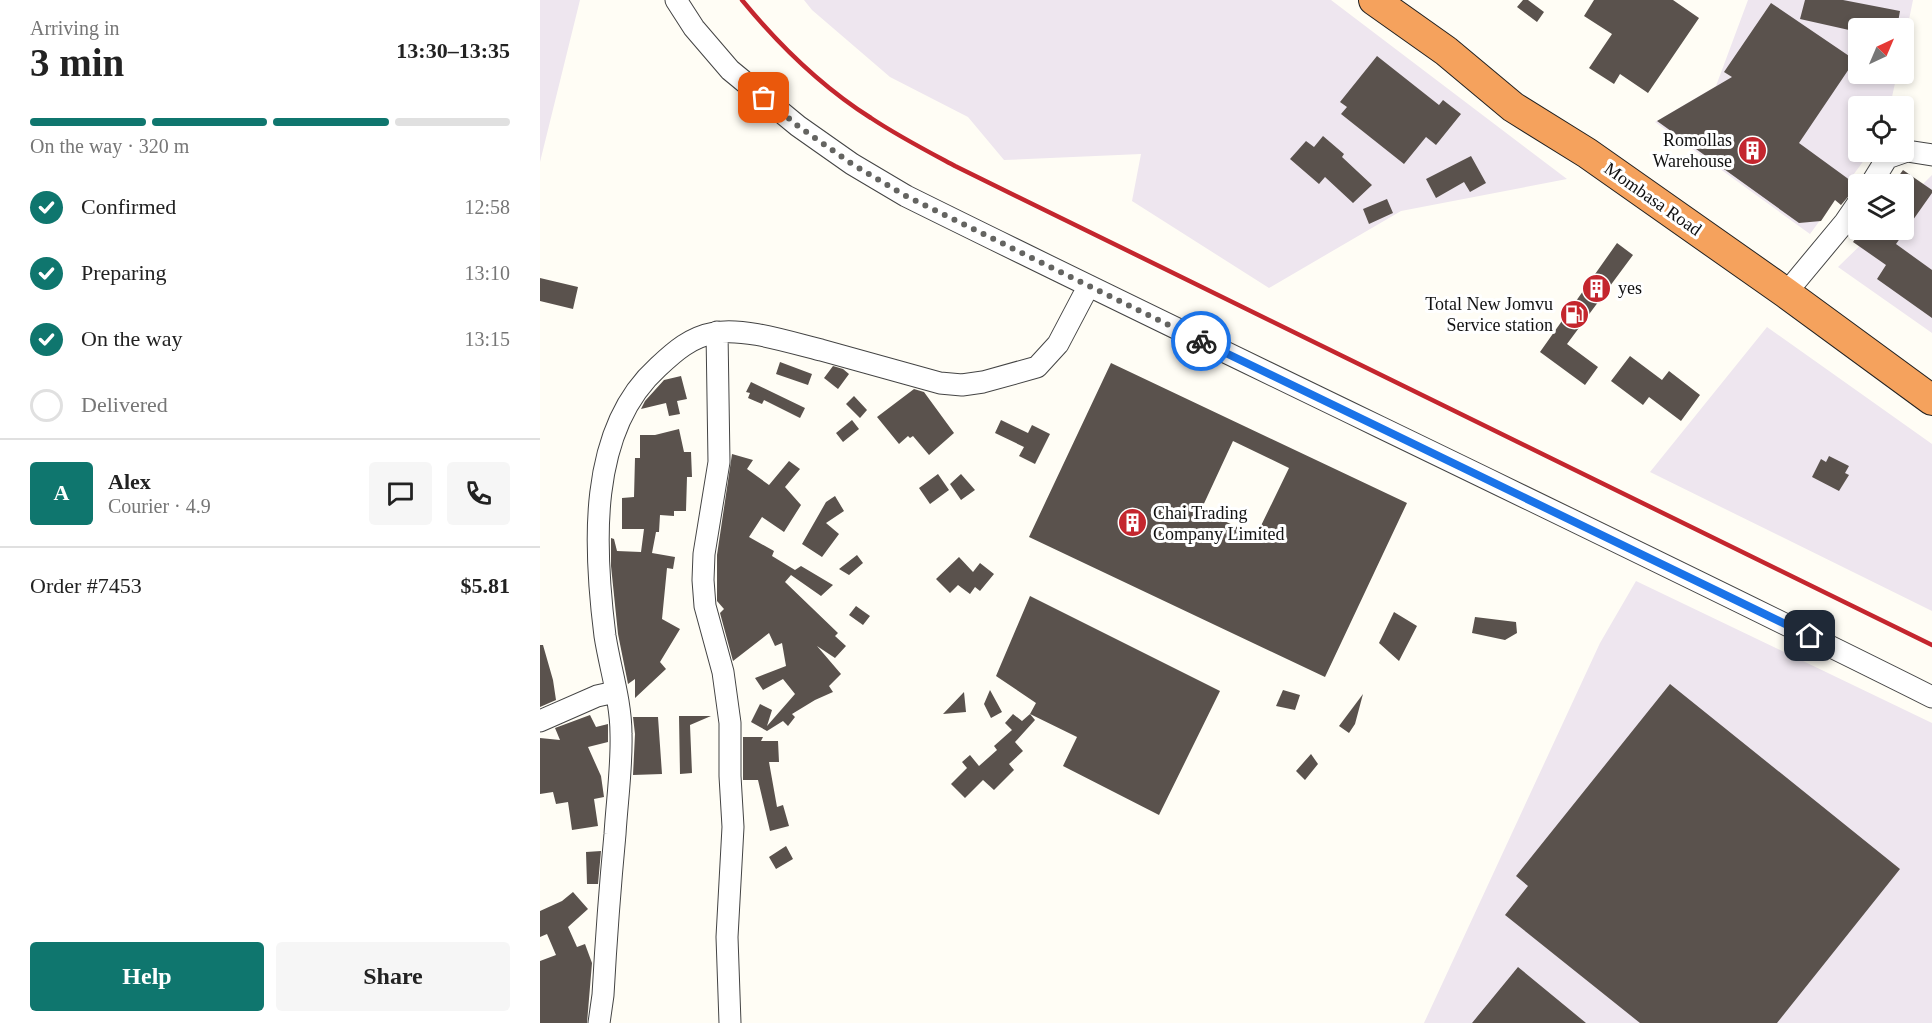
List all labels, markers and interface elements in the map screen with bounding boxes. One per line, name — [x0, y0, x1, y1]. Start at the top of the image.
text: Arriving in — [30, 17, 119, 39]
north arrow — [1848, 18, 1914, 84]
map controls — [1848, 18, 1914, 240]
text: 13:30–13:35 — [396, 38, 510, 63]
text: 3 min — [30, 41, 124, 84]
pin — [738, 72, 789, 123]
icon: bag — [747, 81, 780, 114]
button: locate — [1848, 96, 1914, 162]
place label: Romollas Warehouse — [1652, 130, 1732, 171]
building icon: Romollas Warehouse — [1737, 134, 1769, 166]
text: On the way · 320 m — [30, 135, 189, 157]
street label: Mombasa Road — [1601, 158, 1705, 240]
button: layers — [1848, 174, 1914, 240]
icon: check — [30, 191, 63, 224]
text: Confirmed — [81, 194, 176, 219]
text: 12:58 — [464, 196, 510, 218]
icon: check — [30, 257, 63, 290]
text: Preparing — [81, 260, 167, 285]
text: 13:10 — [464, 262, 510, 284]
building icon: yes — [1581, 272, 1613, 304]
place label: yes — [1618, 278, 1642, 298]
place label: Total New Jomvu Service station — [1425, 294, 1553, 335]
fuel station icon: Total New Jomvu Service station — [1558, 298, 1590, 330]
courier — [1171, 311, 1231, 371]
icon: check — [30, 323, 63, 356]
icon: bike — [1185, 325, 1218, 358]
text: On the way — [81, 326, 182, 351]
text: 13:15 — [464, 328, 510, 350]
text: Delivered — [81, 392, 168, 417]
button: chat — [369, 462, 432, 525]
button: phone — [447, 462, 510, 525]
text: Alex — [108, 469, 151, 494]
text: A — [54, 480, 69, 505]
text: Courier · 4.9 — [108, 495, 211, 517]
place label: Chai Trading Company Limited — [1153, 503, 1284, 544]
building icon: Chai Trading Company Limited — [1116, 507, 1148, 539]
text: Order #7453 — [30, 573, 142, 598]
text: $5.81 — [461, 573, 510, 598]
pin — [1784, 610, 1835, 661]
icon: home — [1793, 619, 1826, 652]
button: Help — [30, 942, 264, 1011]
button: Share — [276, 942, 510, 1011]

